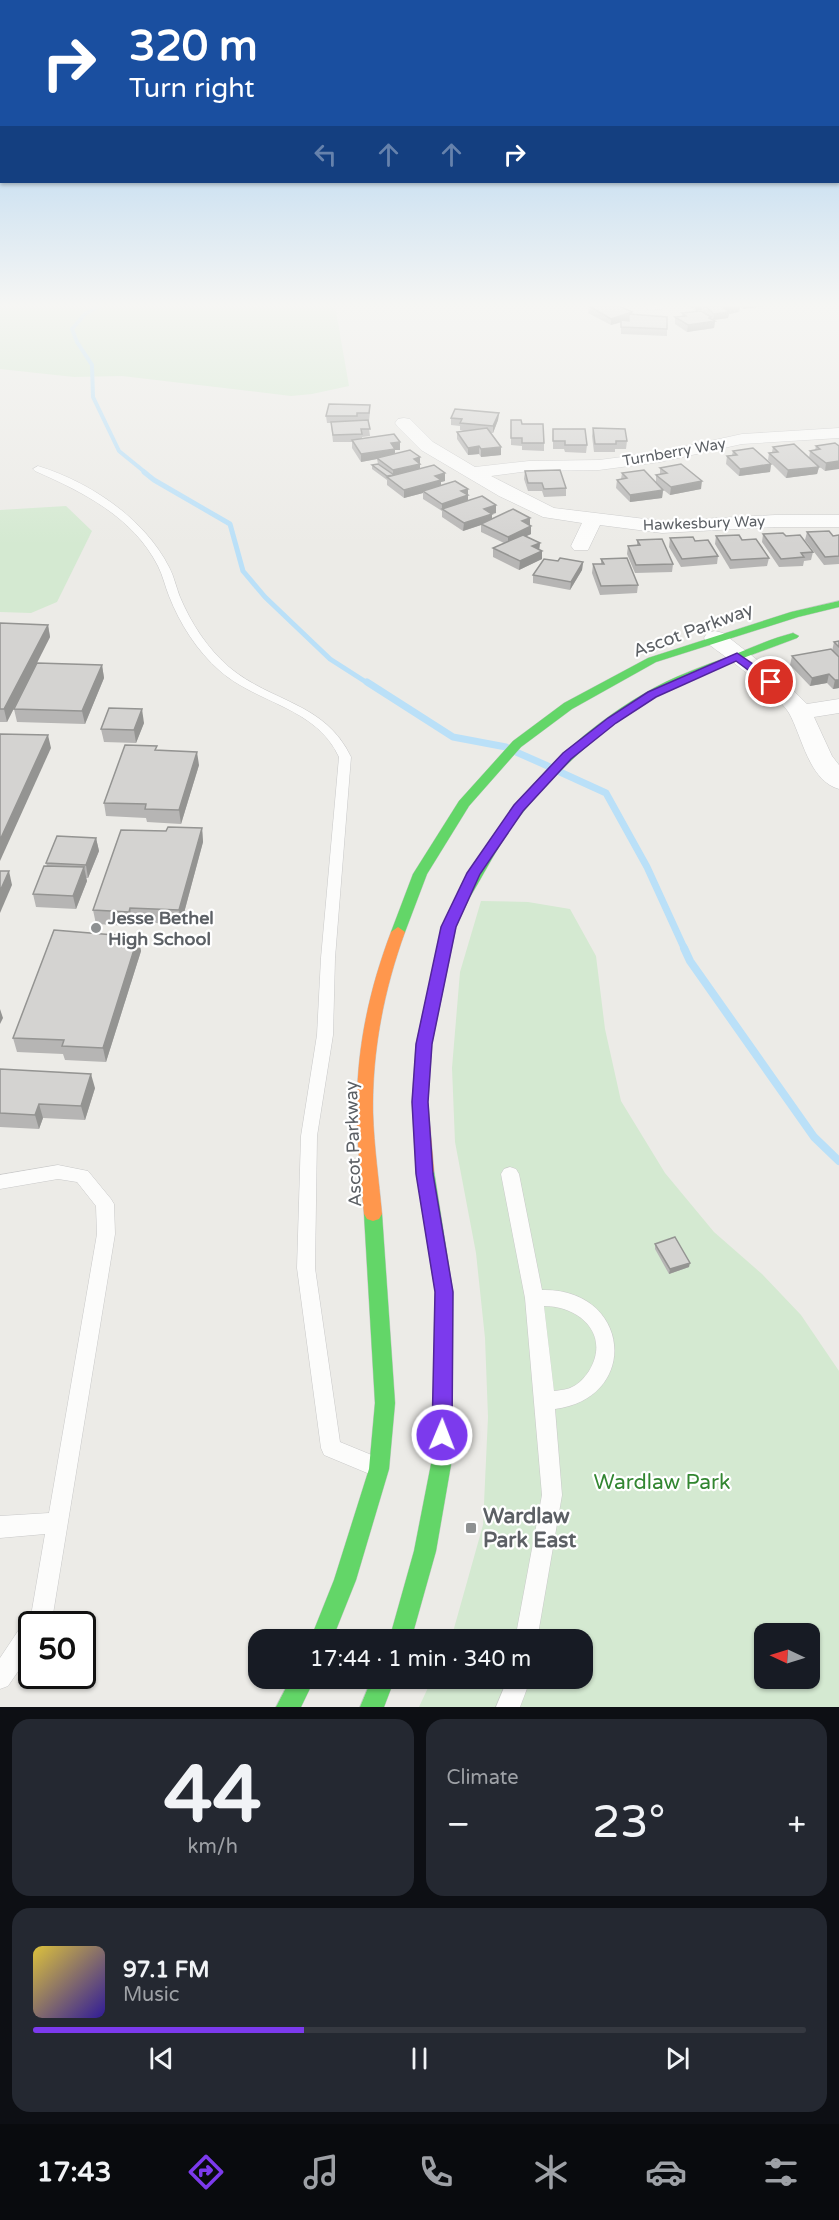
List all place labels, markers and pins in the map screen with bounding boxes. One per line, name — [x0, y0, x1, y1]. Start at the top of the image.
pin — [745, 656, 796, 707]
place label: Jesse Bethel High School — [107, 907, 214, 950]
marker: Jesse Bethel High School — [89, 921, 103, 935]
place label: Wardlaw Park East — [483, 1504, 576, 1553]
marker: Wardlaw Park East — [464, 1521, 478, 1535]

